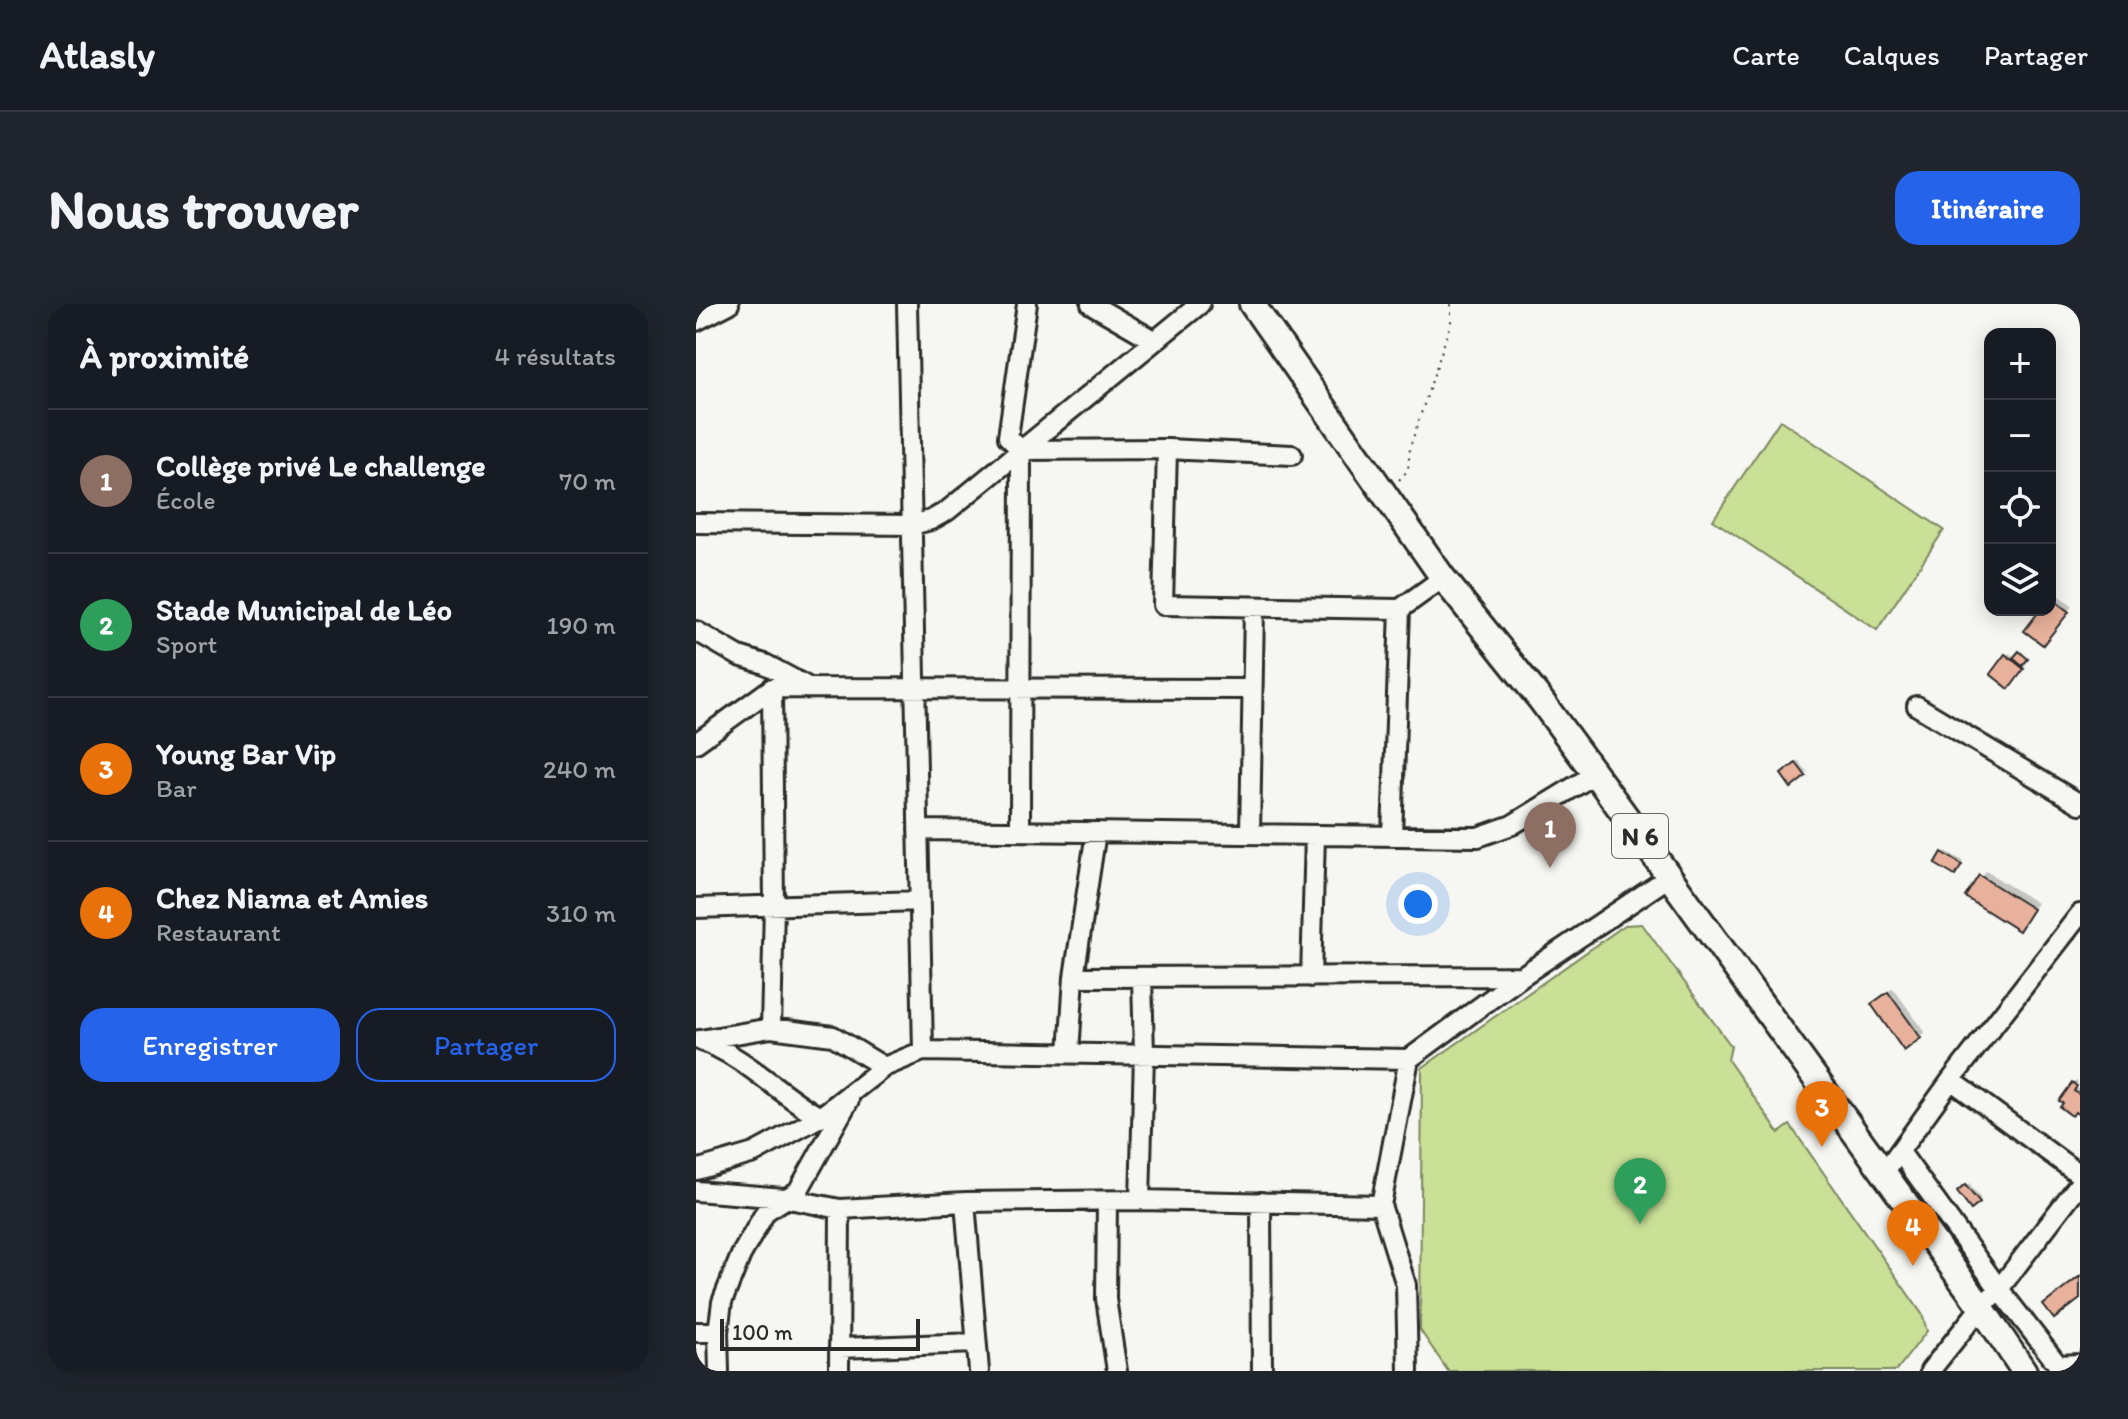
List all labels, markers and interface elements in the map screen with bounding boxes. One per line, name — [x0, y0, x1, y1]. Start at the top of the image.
text: Atlasly — [40, 32, 155, 78]
text: Carte — [1732, 38, 1800, 72]
text: Calques — [1844, 38, 1940, 72]
text: Partager — [1984, 38, 2088, 72]
button: Itinéraire — [1895, 171, 2080, 245]
text: Nous trouver — [48, 175, 358, 242]
map controls — [1984, 328, 2056, 616]
button: + — [1984, 328, 2056, 400]
text: À proximité — [80, 336, 249, 377]
text: 4 résultats — [495, 340, 616, 372]
button: − — [1984, 400, 2056, 472]
text: Collège privé Le challenge — [156, 447, 486, 484]
text: 1 — [100, 465, 112, 497]
text: 70 m — [559, 465, 616, 497]
button: locate — [1984, 472, 2056, 544]
text: École — [156, 484, 216, 516]
button: layers — [1984, 544, 2056, 616]
text: Stade Municipal de Léo — [156, 591, 452, 628]
text: 2 — [99, 609, 113, 641]
text: 190 m — [547, 609, 616, 641]
text: Sport — [156, 628, 217, 660]
text: Young Bar Vip — [156, 735, 336, 772]
text: 3 — [99, 753, 113, 785]
text: 240 m — [543, 753, 616, 785]
text: Bar — [156, 772, 197, 804]
pin: 1 — [1524, 802, 1576, 868]
road number: N 6 — [1612, 814, 1668, 858]
text: Chez Niama et Amies — [156, 879, 428, 916]
your location — [1398, 884, 1438, 924]
text: 4 — [98, 897, 114, 929]
text: 310 m — [546, 897, 616, 929]
text: Restaurant — [156, 916, 281, 948]
button: Enregistrer — [80, 1008, 340, 1082]
button: Partager — [356, 1008, 616, 1082]
pin: 3 — [1796, 1081, 1848, 1147]
pin: 2 — [1614, 1158, 1666, 1224]
pin: 4 — [1887, 1200, 1939, 1266]
scale bar — [720, 1315, 920, 1351]
text: 100 m — [732, 1319, 793, 1346]

